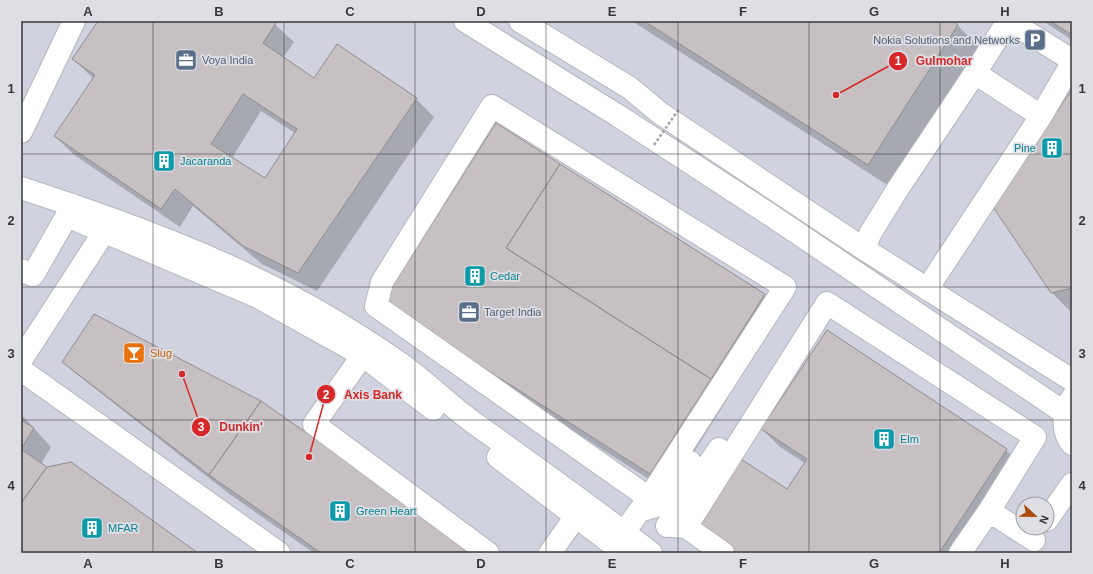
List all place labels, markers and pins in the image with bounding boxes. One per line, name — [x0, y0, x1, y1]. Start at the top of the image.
parking icon: Nokia Solutions and Networks — [1022, 27, 1048, 53]
place label: Nokia Solutions and Networks — [873, 34, 1020, 46]
office icon: Voya India — [173, 47, 199, 73]
callout: Gulmohar — [888, 49, 980, 73]
place label: Voya India — [202, 54, 254, 66]
building icon: Pine — [1039, 135, 1065, 161]
place label: Pine — [1014, 142, 1036, 154]
building icon: Jacaranda — [151, 148, 177, 174]
place label: Jacaranda — [180, 155, 232, 167]
building icon: Cedar — [462, 263, 488, 289]
place label: Cedar — [490, 270, 520, 282]
office icon: Target India — [456, 299, 482, 325]
place label: Target India — [484, 306, 542, 318]
bar icon: Slug — [121, 340, 147, 366]
place label: Slug — [150, 347, 172, 359]
callout: Axis Bank — [316, 382, 410, 406]
callout: Dunkin' — [191, 415, 270, 439]
building icon: Elm — [871, 426, 897, 452]
place label: Elm — [900, 433, 919, 445]
building icon: Green Heart — [327, 498, 353, 524]
place label: Green Heart — [356, 505, 417, 517]
building icon: MFAR — [79, 515, 105, 541]
place label: MFAR — [108, 522, 139, 534]

